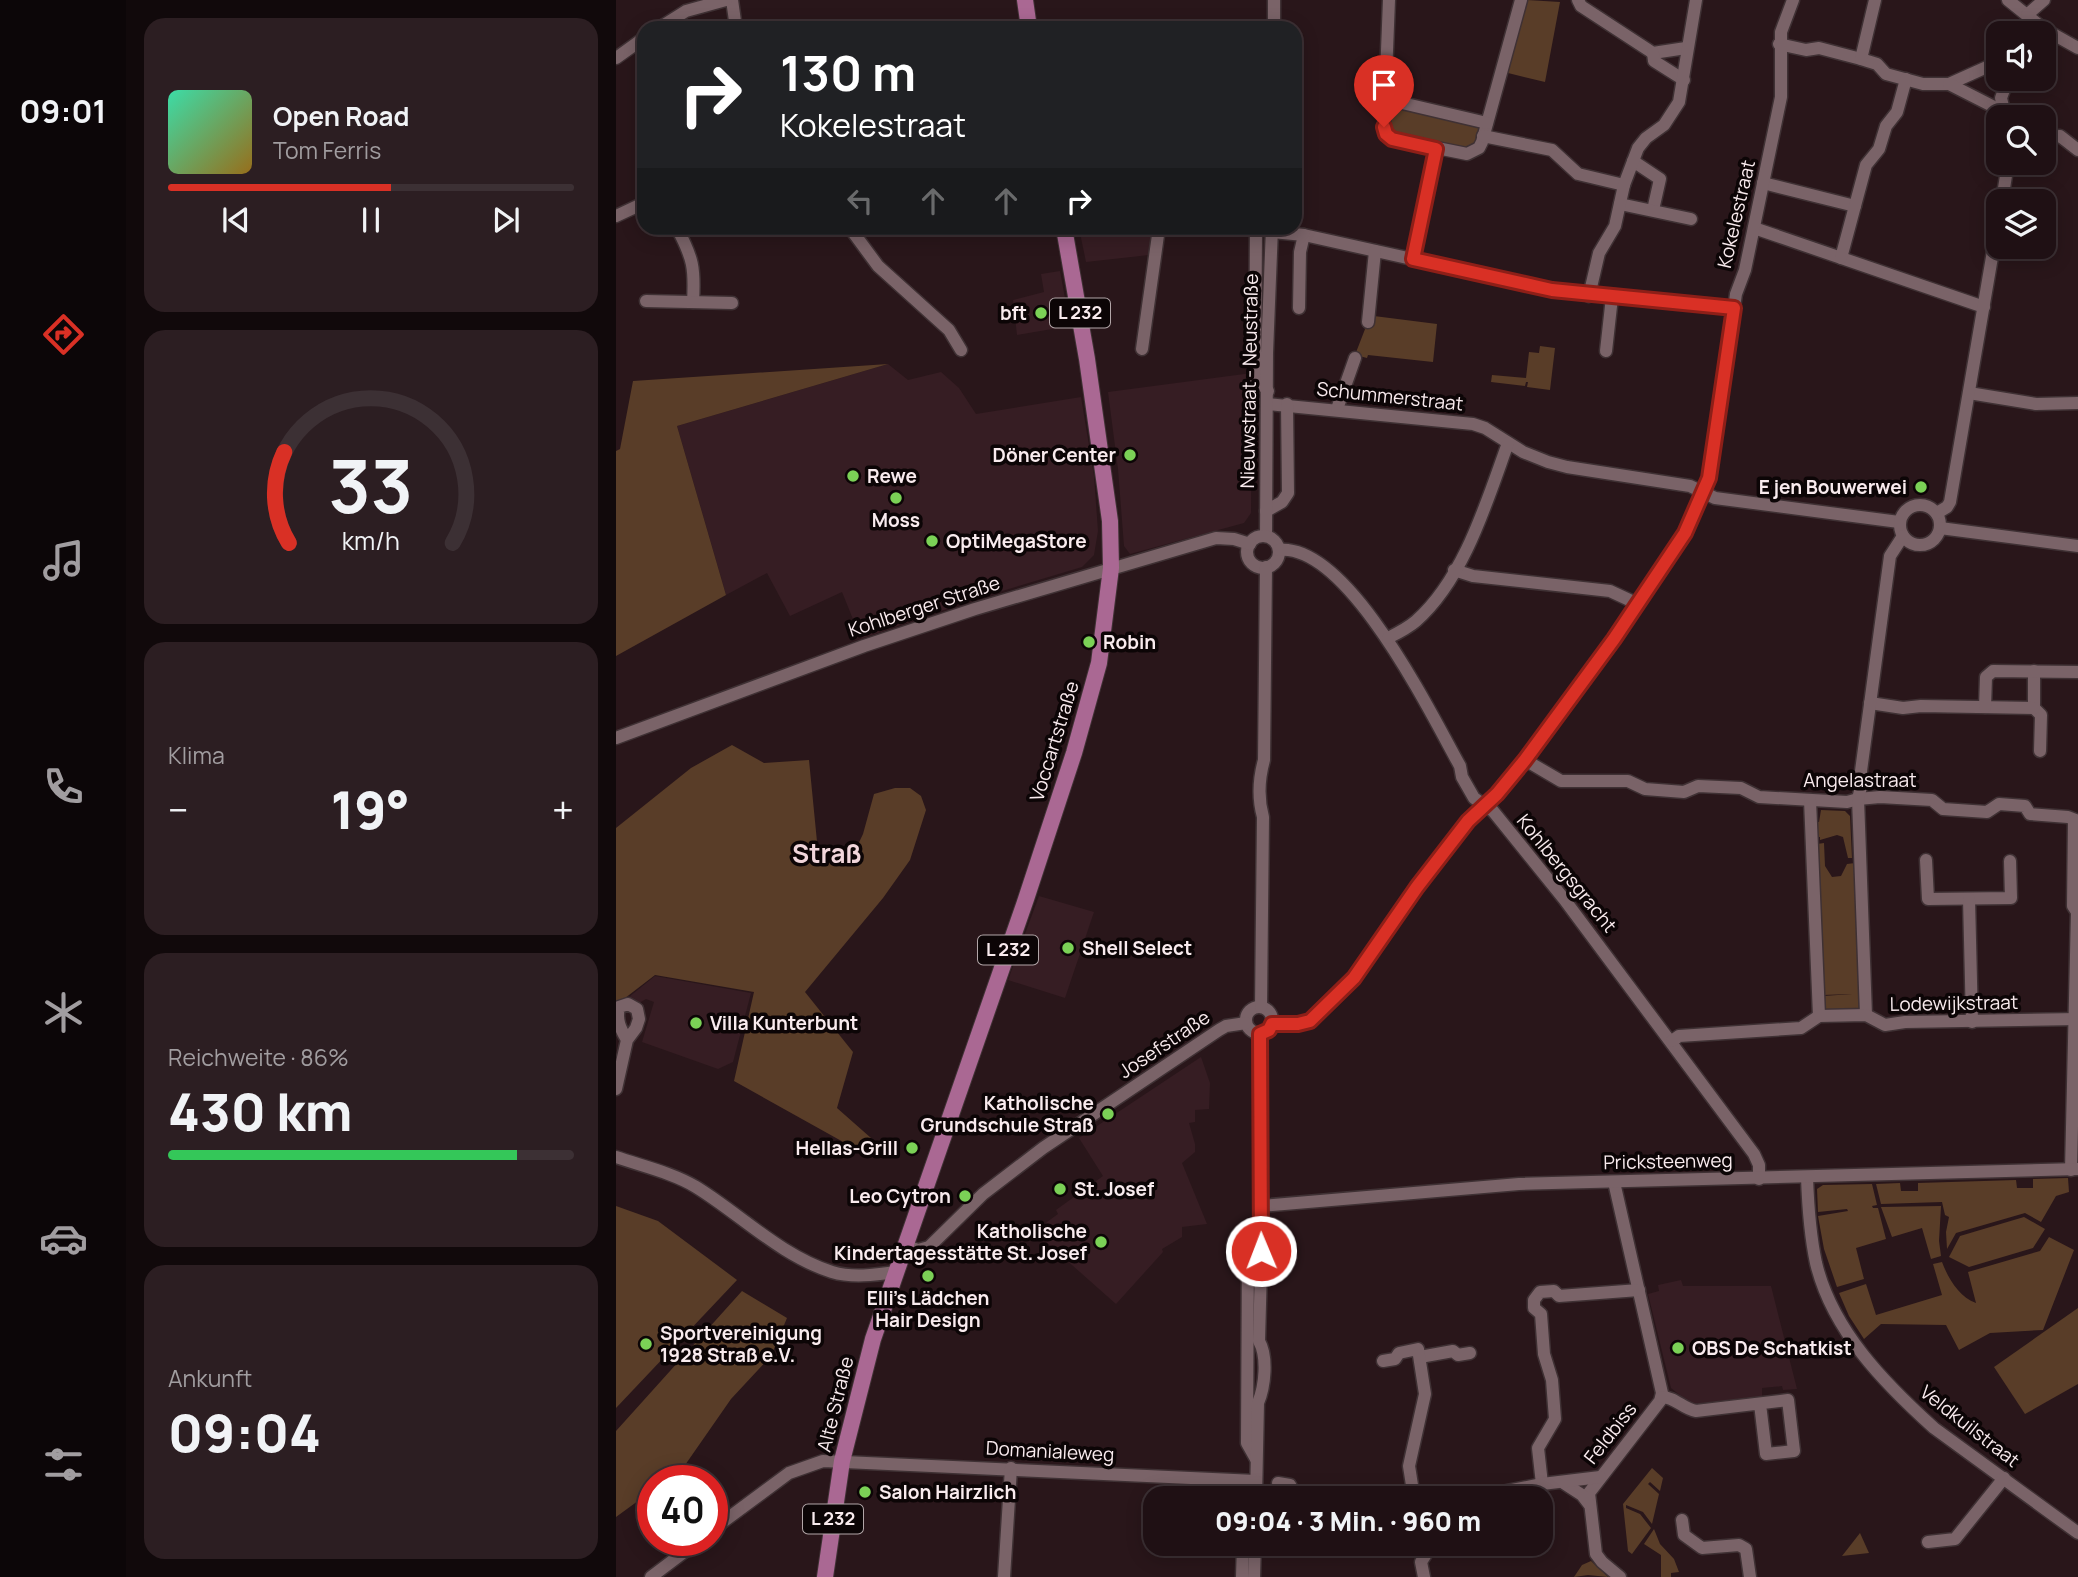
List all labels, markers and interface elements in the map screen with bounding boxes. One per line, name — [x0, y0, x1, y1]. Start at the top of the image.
map controls — [1986, 21, 2056, 259]
button: sound — [1986, 21, 2056, 91]
text: 130 m — [780, 39, 916, 106]
icon: right — [665, 49, 756, 140]
pin — [1354, 55, 1414, 127]
icon: arrive — [1365, 66, 1403, 104]
text: 09:01 — [20, 89, 106, 133]
text: Open Road — [273, 98, 409, 134]
text: Kokelestraat — [780, 103, 966, 147]
button: search — [1986, 105, 2056, 175]
text: Tom Ferris — [273, 134, 381, 166]
street label: Kokelestraat — [1711, 157, 1761, 271]
icon: left — [841, 182, 879, 220]
icon: ahead — [914, 182, 952, 220]
icon: ahead — [987, 182, 1025, 220]
icon: right — [1060, 182, 1098, 220]
button: layers — [1986, 189, 2056, 259]
icon: previous — [217, 201, 255, 239]
icon: pause — [352, 201, 390, 239]
icon: next — [487, 201, 525, 239]
street label: Nieuwstraat - Neustraße — [1234, 273, 1264, 489]
road number: L 232 — [1050, 298, 1110, 328]
place label: bft — [1000, 300, 1027, 326]
marker: bft — [1033, 305, 1049, 321]
icon: directions — [39, 310, 88, 359]
street label: Schummerstraat — [1315, 375, 1465, 417]
text: 33 — [329, 435, 413, 535]
place label: Döner Center — [993, 442, 1116, 468]
marker: Döner Center — [1122, 447, 1138, 463]
place label: Rewe — [867, 463, 917, 489]
marker: Rewe — [845, 468, 861, 484]
place label: E jen Bouwerwei — [1759, 474, 1907, 500]
marker: E jen Bouwerwei — [1913, 479, 1929, 495]
marker: Moss — [888, 490, 904, 506]
place label: Moss — [872, 507, 920, 533]
text: km/h — [342, 522, 400, 557]
place label: OptiMegaStore — [946, 528, 1087, 554]
marker: OptiMegaStore — [924, 533, 940, 549]
icon: music — [39, 536, 88, 585]
street label: Kohlberger Straße — [845, 569, 1003, 643]
place label: Robin — [1103, 629, 1156, 655]
marker: Robin — [1081, 634, 1097, 650]
street label: Voccartstraße — [1023, 678, 1085, 804]
text: Klima — [168, 739, 225, 771]
icon: phone — [39, 762, 88, 811]
street label: Angelastraat — [1803, 767, 1917, 793]
text: 19° — [331, 774, 410, 845]
text: − — [168, 783, 189, 835]
text: + — [552, 783, 574, 835]
street label: Kohlbergsgracht — [1511, 808, 1623, 938]
district label: Straß — [792, 835, 862, 871]
place label: Shell Select — [1082, 935, 1192, 961]
road number: L 232 — [978, 936, 1038, 965]
marker: Shell Select — [1060, 940, 1076, 956]
icon: climate — [39, 988, 88, 1037]
street label: Lodewijkstraat — [1889, 989, 2019, 1017]
street label: Josefstraße — [1113, 1004, 1215, 1084]
place label: Villa Kunterbunt — [710, 1010, 858, 1036]
marker: Villa Kunterbunt — [688, 1015, 704, 1031]
text: Reichweite · 86% — [168, 1041, 349, 1073]
text: 430 km — [168, 1076, 353, 1147]
place label: Katholische Grundschule Straß — [921, 1090, 1094, 1138]
marker: Katholische Grundschule Straß — [1100, 1106, 1116, 1122]
place label: Hellas-Grill — [796, 1135, 898, 1161]
marker: Hellas-Grill — [904, 1140, 920, 1156]
street label: Pricksteenweg — [1603, 1147, 1733, 1175]
place label: St. Josef — [1074, 1176, 1154, 1202]
marker: St. Josef — [1052, 1181, 1068, 1197]
place label: Leo Cytron — [849, 1183, 951, 1209]
marker: Leo Cytron — [957, 1188, 973, 1204]
icon: car — [39, 1214, 88, 1263]
position arrow — [1224, 1214, 1298, 1288]
place label: Katholische Kindertagesstätte St. Josef — [834, 1218, 1087, 1266]
marker: Katholische Kindertagesstätte St. Josef — [1093, 1234, 1109, 1250]
marker: Elli's Lädchen Hair Design — [920, 1268, 936, 1284]
place label: Elli's Lädchen Hair Design — [867, 1285, 989, 1333]
place label: Sportvereinigung 1928 Straß e.V. — [660, 1320, 822, 1368]
place label: OBS De Schatkist — [1692, 1335, 1852, 1361]
marker: Sportvereinigung 1928 Straß e.V. — [638, 1336, 654, 1352]
marker: OBS De Schatkist — [1670, 1340, 1686, 1356]
street label: Alte Straße — [811, 1354, 859, 1454]
text: Ankunft — [168, 1362, 252, 1394]
street label: Veldkuilstraat — [1915, 1379, 2025, 1473]
text: 09:04 — [168, 1397, 321, 1468]
street label: Feldbiss — [1578, 1397, 1642, 1469]
street label: Domanialeweg — [985, 1435, 1115, 1467]
icon: filters — [39, 1440, 88, 1489]
speed limit sign: 40 — [637, 1465, 728, 1556]
place label: Salon Hairzlich — [879, 1479, 1016, 1505]
marker: Salon Hairzlich — [857, 1484, 873, 1500]
text: 09:04 · 3 Min. · 960 m — [1215, 1503, 1481, 1539]
road number: L 232 — [803, 1504, 863, 1534]

